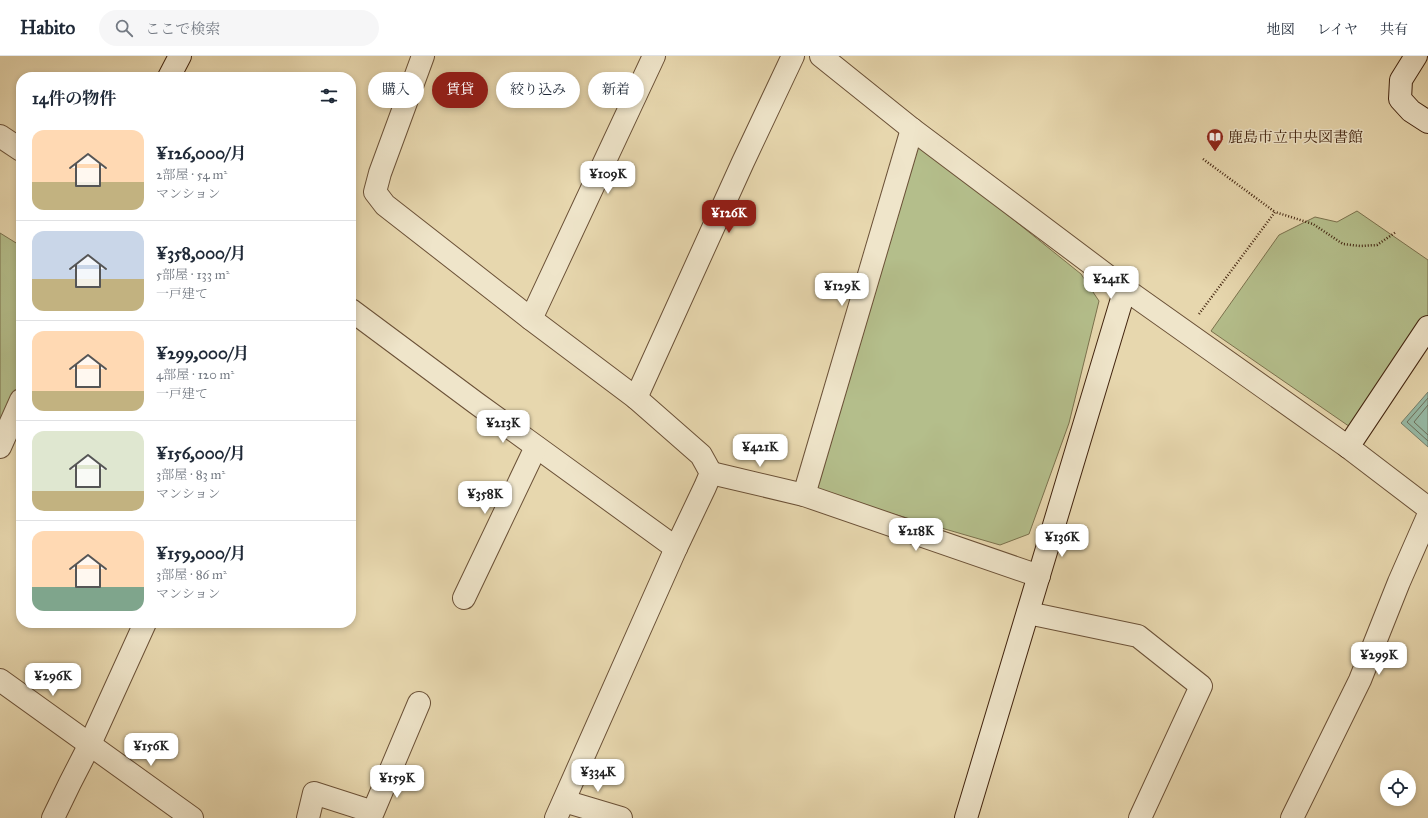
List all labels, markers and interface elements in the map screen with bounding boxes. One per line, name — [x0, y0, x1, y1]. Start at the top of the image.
search box — [99, 10, 379, 46]
text: Habito — [20, 16, 75, 39]
icon: search — [113, 17, 135, 39]
text: ここで検索 — [145, 20, 220, 38]
text: 地図 — [1267, 21, 1295, 38]
text: レイヤ — [1317, 21, 1358, 38]
text: 共有 — [1380, 21, 1408, 38]
chip: 購入 — [368, 72, 424, 108]
chip: 賃貸 — [432, 72, 488, 108]
chip: 絞り込み — [496, 72, 580, 108]
chip: 新着 — [588, 72, 644, 108]
icon: filters — [318, 85, 340, 107]
text: 14件の物件 — [32, 88, 116, 109]
library icon: 鹿島市立中央図書館 — [1205, 127, 1225, 152]
place label: 鹿島市立中央図書館 — [1228, 128, 1363, 146]
text: ¥126,000/月 — [156, 143, 247, 164]
icon: home — [64, 146, 112, 194]
pin: ¥109K — [580, 161, 636, 195]
text: ¥109K — [589, 166, 627, 182]
text: 2部屋 · 54 m² — [156, 167, 227, 183]
text: マンション — [156, 186, 220, 202]
pin: ¥126K — [701, 200, 757, 234]
text: ¥126K — [711, 205, 747, 221]
text: ¥358,000/月 — [156, 243, 247, 264]
icon: home — [64, 247, 112, 295]
pin: ¥241K — [1083, 266, 1139, 300]
text: 5部屋 · 133 m² — [156, 267, 230, 283]
text: ¥241K — [1093, 271, 1129, 287]
pin: ¥129K — [814, 273, 870, 307]
text: ¥129K — [824, 278, 860, 294]
text: 一戸建て — [156, 286, 208, 302]
text: ¥299,000/月 — [156, 343, 249, 364]
icon: home — [64, 347, 112, 395]
text: 4部屋 · 120 m² — [156, 367, 234, 383]
text: 一戸建て — [156, 386, 208, 402]
pin: ¥213K — [475, 410, 531, 444]
text: ¥213K — [486, 415, 520, 431]
pin: ¥421K — [732, 434, 788, 468]
text: ¥421K — [742, 439, 778, 455]
text: ¥156,000/月 — [156, 443, 246, 464]
icon: home — [64, 447, 112, 495]
text: 3部屋 · 83 m² — [156, 467, 225, 483]
pin: ¥358K — [457, 481, 513, 515]
text: マンション — [156, 486, 220, 502]
text: ¥358K — [467, 486, 503, 502]
pin: ¥218K — [888, 518, 944, 552]
text: ¥218K — [898, 523, 934, 539]
pin: ¥136K — [1034, 524, 1090, 558]
text: ¥136K — [1045, 529, 1079, 545]
text: ¥159,000/月 — [156, 543, 246, 564]
icon: home — [64, 547, 112, 595]
text: 3部屋 · 86 m² — [156, 567, 227, 583]
text: マンション — [156, 586, 220, 602]
pin: ¥299K — [1351, 642, 1407, 676]
text: ¥299K — [1360, 647, 1398, 663]
pin: ¥296K — [25, 663, 81, 697]
text: ¥296K — [34, 668, 72, 684]
pin: ¥156K — [123, 733, 179, 767]
text: ¥156K — [133, 738, 169, 754]
pin: ¥334K — [570, 759, 626, 793]
text: ¥334K — [580, 764, 616, 780]
pin: ¥159K — [369, 765, 425, 799]
text: ¥159K — [379, 770, 415, 786]
map controls — [1380, 770, 1416, 806]
button: locate — [1380, 770, 1416, 806]

